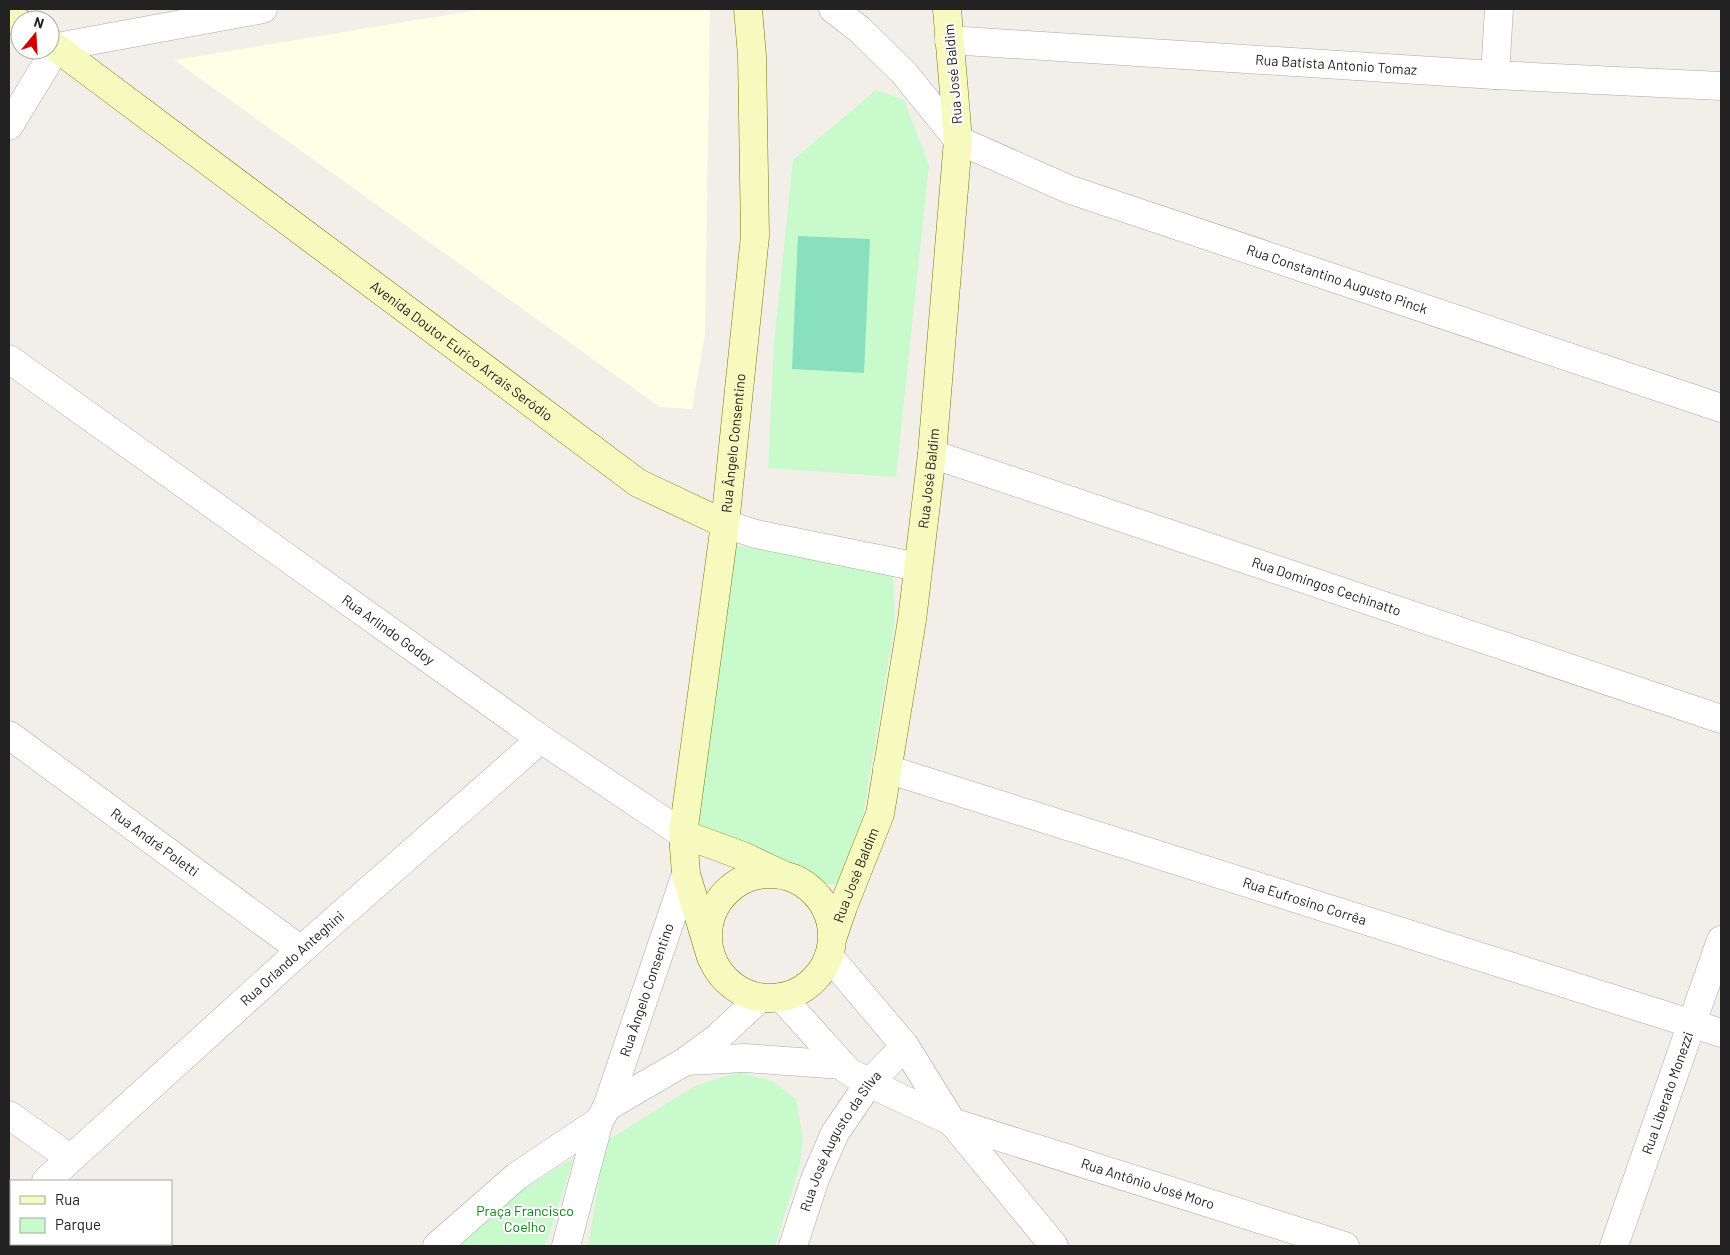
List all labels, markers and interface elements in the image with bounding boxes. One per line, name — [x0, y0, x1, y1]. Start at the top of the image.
north arrow — [10, 10, 60, 60]
text: N — [32, 13, 46, 32]
street label: Rua José Baldim — [940, 23, 965, 125]
street label: Rua Batista Antonio Tomaz — [1255, 51, 1418, 78]
street label: Rua Constantino Augusto Pinck — [1245, 241, 1430, 317]
street label: Avenida Doutor Eurico Arrais Seródio — [367, 277, 556, 424]
street label: Rua Ângelo Consentino — [717, 373, 749, 514]
street label: Rua José Baldim — [914, 428, 942, 529]
street label: Rua Domingos Cechinatto — [1250, 553, 1403, 619]
street label: Rua Arlindo Godoy — [339, 591, 439, 669]
street label: Rua André Poletti — [108, 804, 202, 880]
street label: Rua José Baldim — [829, 825, 882, 925]
street label: Rua Eufrosino Corrêa — [1241, 873, 1369, 928]
street label: Rua Orlando Anteghini — [236, 907, 348, 1009]
street label: Rua Ângelo Consentino — [616, 921, 677, 1059]
street label: Rua Liberato Monezzi — [1638, 1029, 1696, 1156]
street label: Rua José Augusto da Silva — [796, 1067, 884, 1213]
street label: Rua Antônio José Moro — [1079, 1154, 1217, 1212]
legend — [10, 1180, 172, 1245]
text: Rua — [55, 1190, 80, 1208]
park label: Praça Francisco Coelho — [476, 1202, 574, 1235]
text: Parque — [55, 1215, 101, 1233]

